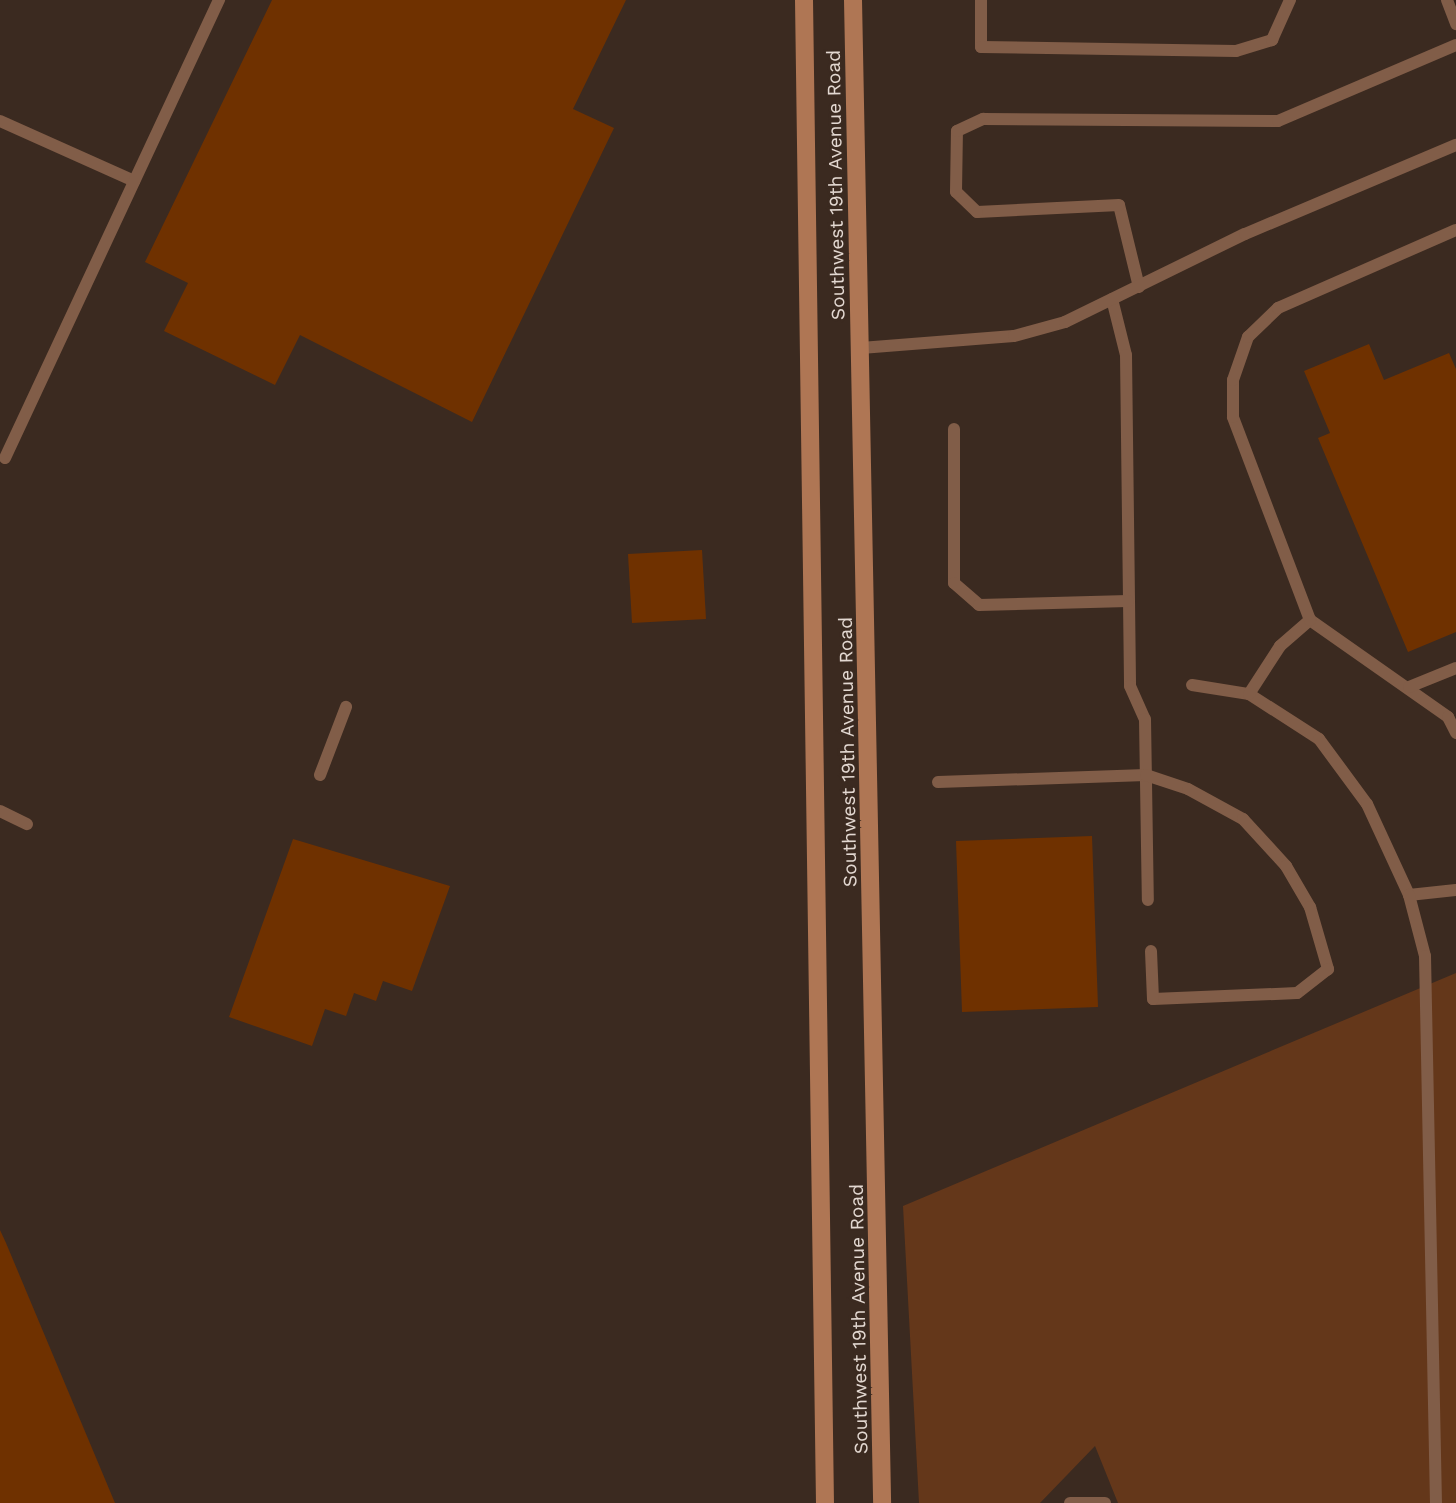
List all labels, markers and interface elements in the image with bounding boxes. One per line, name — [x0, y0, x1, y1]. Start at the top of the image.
street label: Southwest 19th Avenue Road — [822, 49, 850, 321]
street label: Southwest 19th Avenue Road — [834, 616, 862, 888]
street label: Southwest 19th Avenue Road — [845, 1183, 873, 1455]

